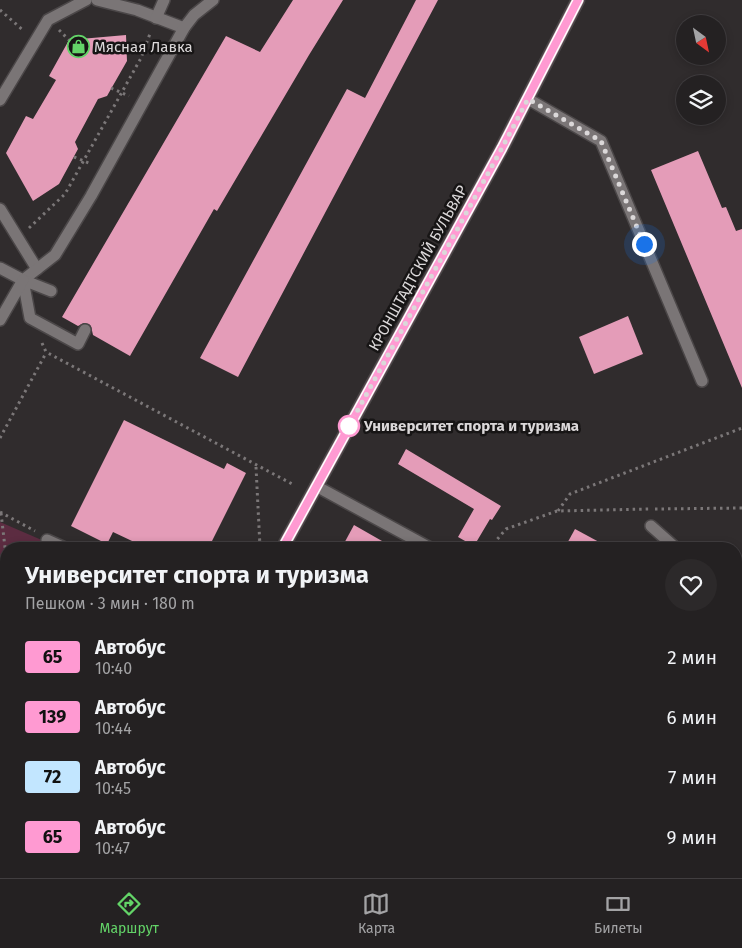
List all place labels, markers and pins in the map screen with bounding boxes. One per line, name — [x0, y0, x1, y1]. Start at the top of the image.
shop icon: Мясная Лавка — [66, 35, 90, 59]
place label: Мясная Лавка — [94, 38, 193, 56]
marker: Университет спорта и туризма — [338, 415, 360, 437]
place label: Университет спорта и туризма — [363, 417, 579, 435]

